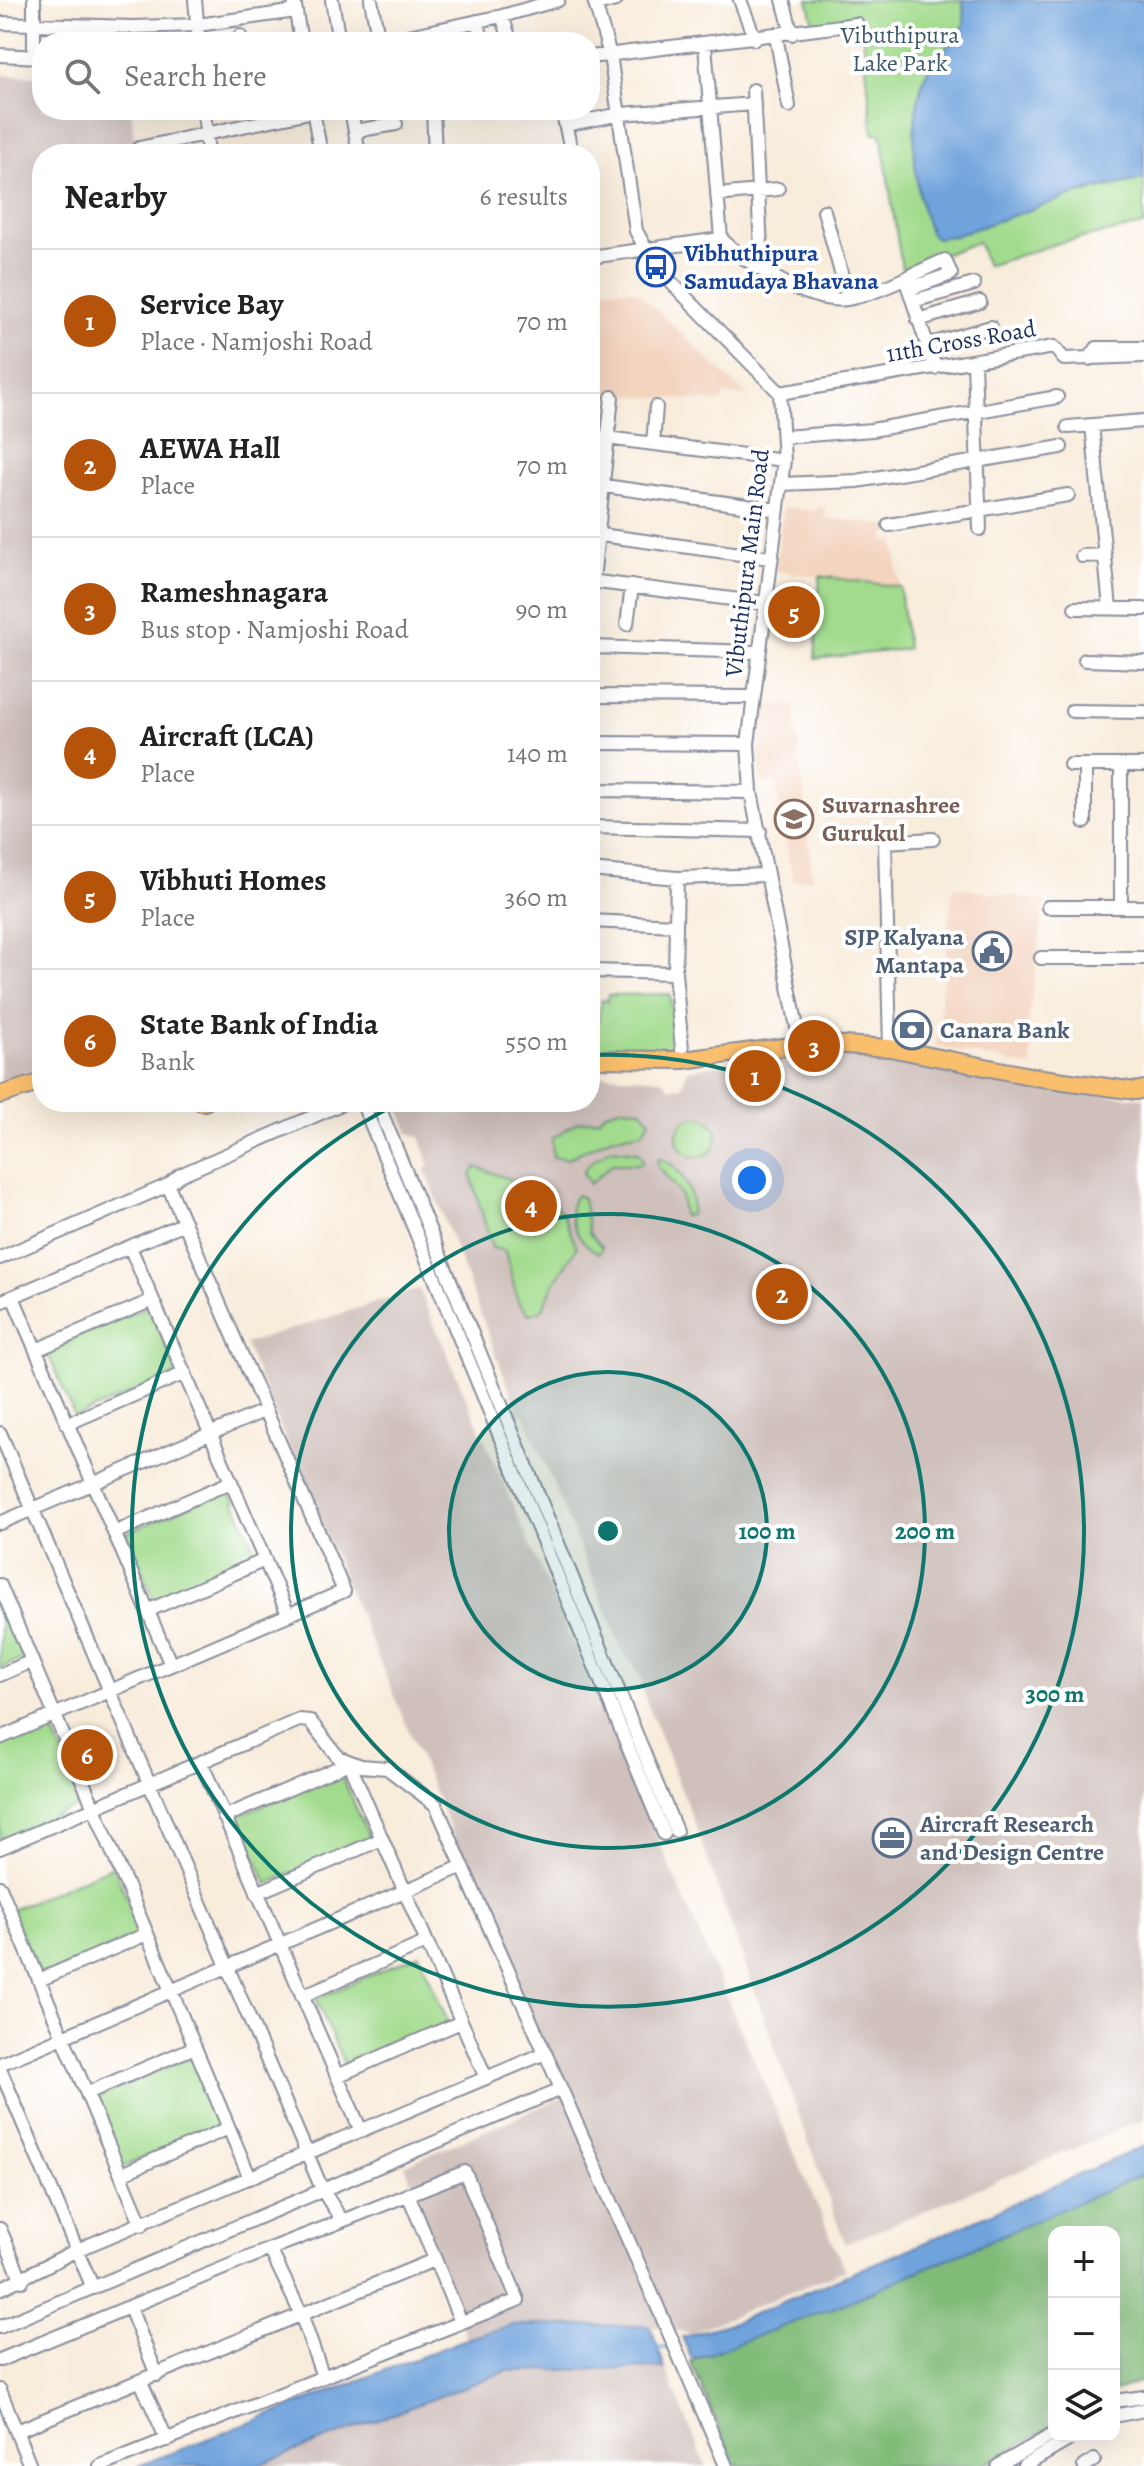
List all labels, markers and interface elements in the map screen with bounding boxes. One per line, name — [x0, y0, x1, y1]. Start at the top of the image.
park label: Vibuthipura Lake Park — [840, 19, 960, 79]
search box — [32, 32, 600, 120]
icon: search — [60, 54, 104, 98]
text: Search here — [124, 56, 267, 96]
text: Nearby — [64, 173, 167, 220]
text: 6 results — [480, 179, 568, 214]
place label: Vibhuthipura Samudaya Bhavana — [683, 237, 879, 297]
bus stop icon: Vibhuthipura Samudaya Bhavana — [635, 246, 677, 288]
text: Service Bay — [140, 284, 283, 324]
text: 1 — [85, 304, 95, 339]
text: 70 m — [516, 304, 568, 339]
street label: 11th Cross Road — [884, 312, 1038, 370]
text: Place · Namjoshi Road — [140, 324, 373, 359]
text: AEWA Hall — [140, 428, 280, 468]
street label: Vibuthipura Main Road — [717, 447, 777, 680]
text: 2 — [84, 448, 96, 483]
text: 70 m — [516, 448, 568, 483]
text: Place — [140, 468, 195, 503]
text: Rameshnagara — [140, 572, 328, 612]
pin: 5 — [768, 582, 820, 642]
text: 3 — [84, 592, 96, 627]
text: 90 m — [516, 592, 568, 627]
text: Bus stop · Namjoshi Road — [140, 612, 409, 647]
text: Aircraft (LCA) — [140, 716, 314, 756]
text: 4 — [84, 736, 96, 771]
text: 140 m — [507, 736, 568, 771]
text: Place — [140, 756, 195, 791]
place label: Suvarnashree Gurukul — [822, 789, 960, 849]
school or university icon: Suvarnashree Gurukul — [773, 798, 815, 840]
text: Vibhuti Homes — [140, 860, 327, 900]
text: 5 — [84, 880, 96, 915]
text: 360 m — [505, 880, 568, 915]
text: Place — [140, 900, 195, 935]
place label: SJP Kalyana Mantapa — [844, 921, 964, 981]
public building icon: SJP Kalyana Mantapa — [971, 930, 1013, 972]
text: State Bank of India — [140, 1004, 379, 1044]
bank icon: Canara Bank — [891, 1009, 933, 1051]
place label: Canara Bank — [940, 1014, 1070, 1046]
pin: 3 — [788, 1016, 840, 1076]
text: 6 — [84, 1024, 96, 1059]
text: 550 m — [505, 1024, 568, 1059]
text: Bank — [140, 1044, 195, 1079]
pin: 1 — [729, 1046, 781, 1106]
your location — [732, 1160, 772, 1200]
pin: 4 — [505, 1176, 557, 1236]
pin: 2 — [756, 1264, 808, 1324]
text: 100 m — [738, 1515, 796, 1547]
text: 200 m — [895, 1515, 955, 1547]
centre of rings — [594, 1517, 622, 1545]
text: 300 m — [1026, 1678, 1084, 1710]
pin: 6 — [61, 1725, 113, 1785]
place label: Aircraft Research and Design Centre — [919, 1808, 1104, 1868]
office icon: Aircraft Research and Design Centre — [871, 1817, 913, 1859]
map controls — [1048, 2226, 1120, 2442]
button: + — [1048, 2226, 1120, 2298]
button: − — [1048, 2298, 1120, 2370]
button: layers — [1048, 2370, 1120, 2442]

